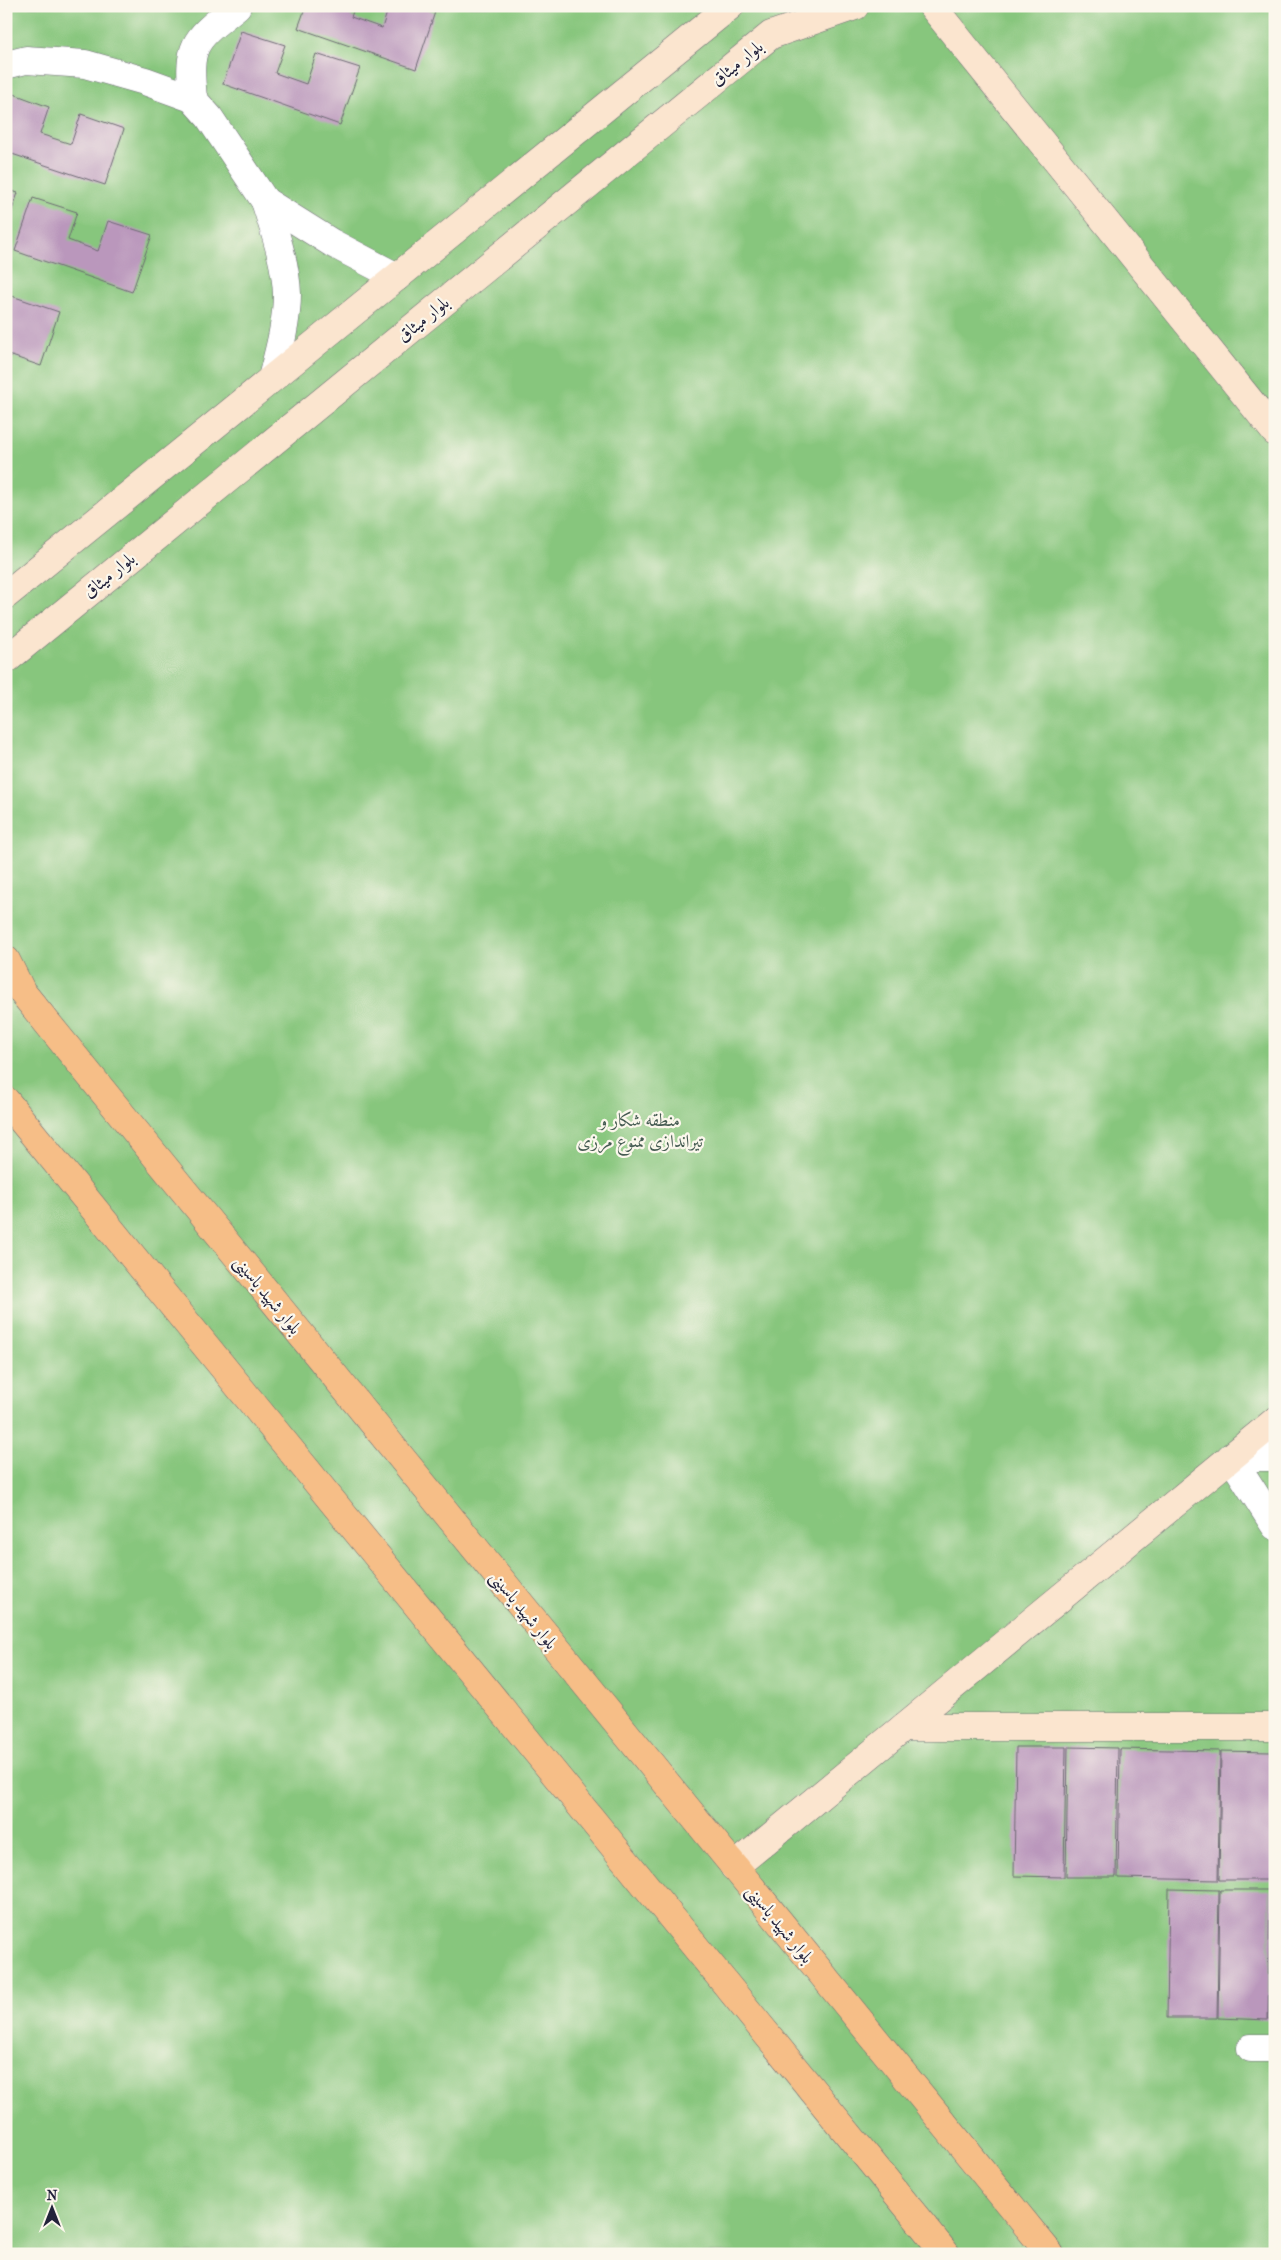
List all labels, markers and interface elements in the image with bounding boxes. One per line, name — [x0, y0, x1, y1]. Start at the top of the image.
street label: بلوار میثاق — [707, 36, 768, 91]
street label: بلوار میثاق — [393, 292, 454, 347]
street label: بلوار میثاق — [79, 548, 140, 603]
park label: منطقه شکار و تیراندازی ممنوع مرزی — [577, 1110, 703, 1156]
street label: بلوار شهید یاسینی — [228, 1252, 306, 1340]
street label: بلوار شهید یاسینی — [484, 1567, 562, 1655]
street label: بلوار شهید یاسینی — [740, 1881, 818, 1969]
north arrow — [28, 2182, 78, 2232]
text: N — [47, 2187, 58, 2204]

